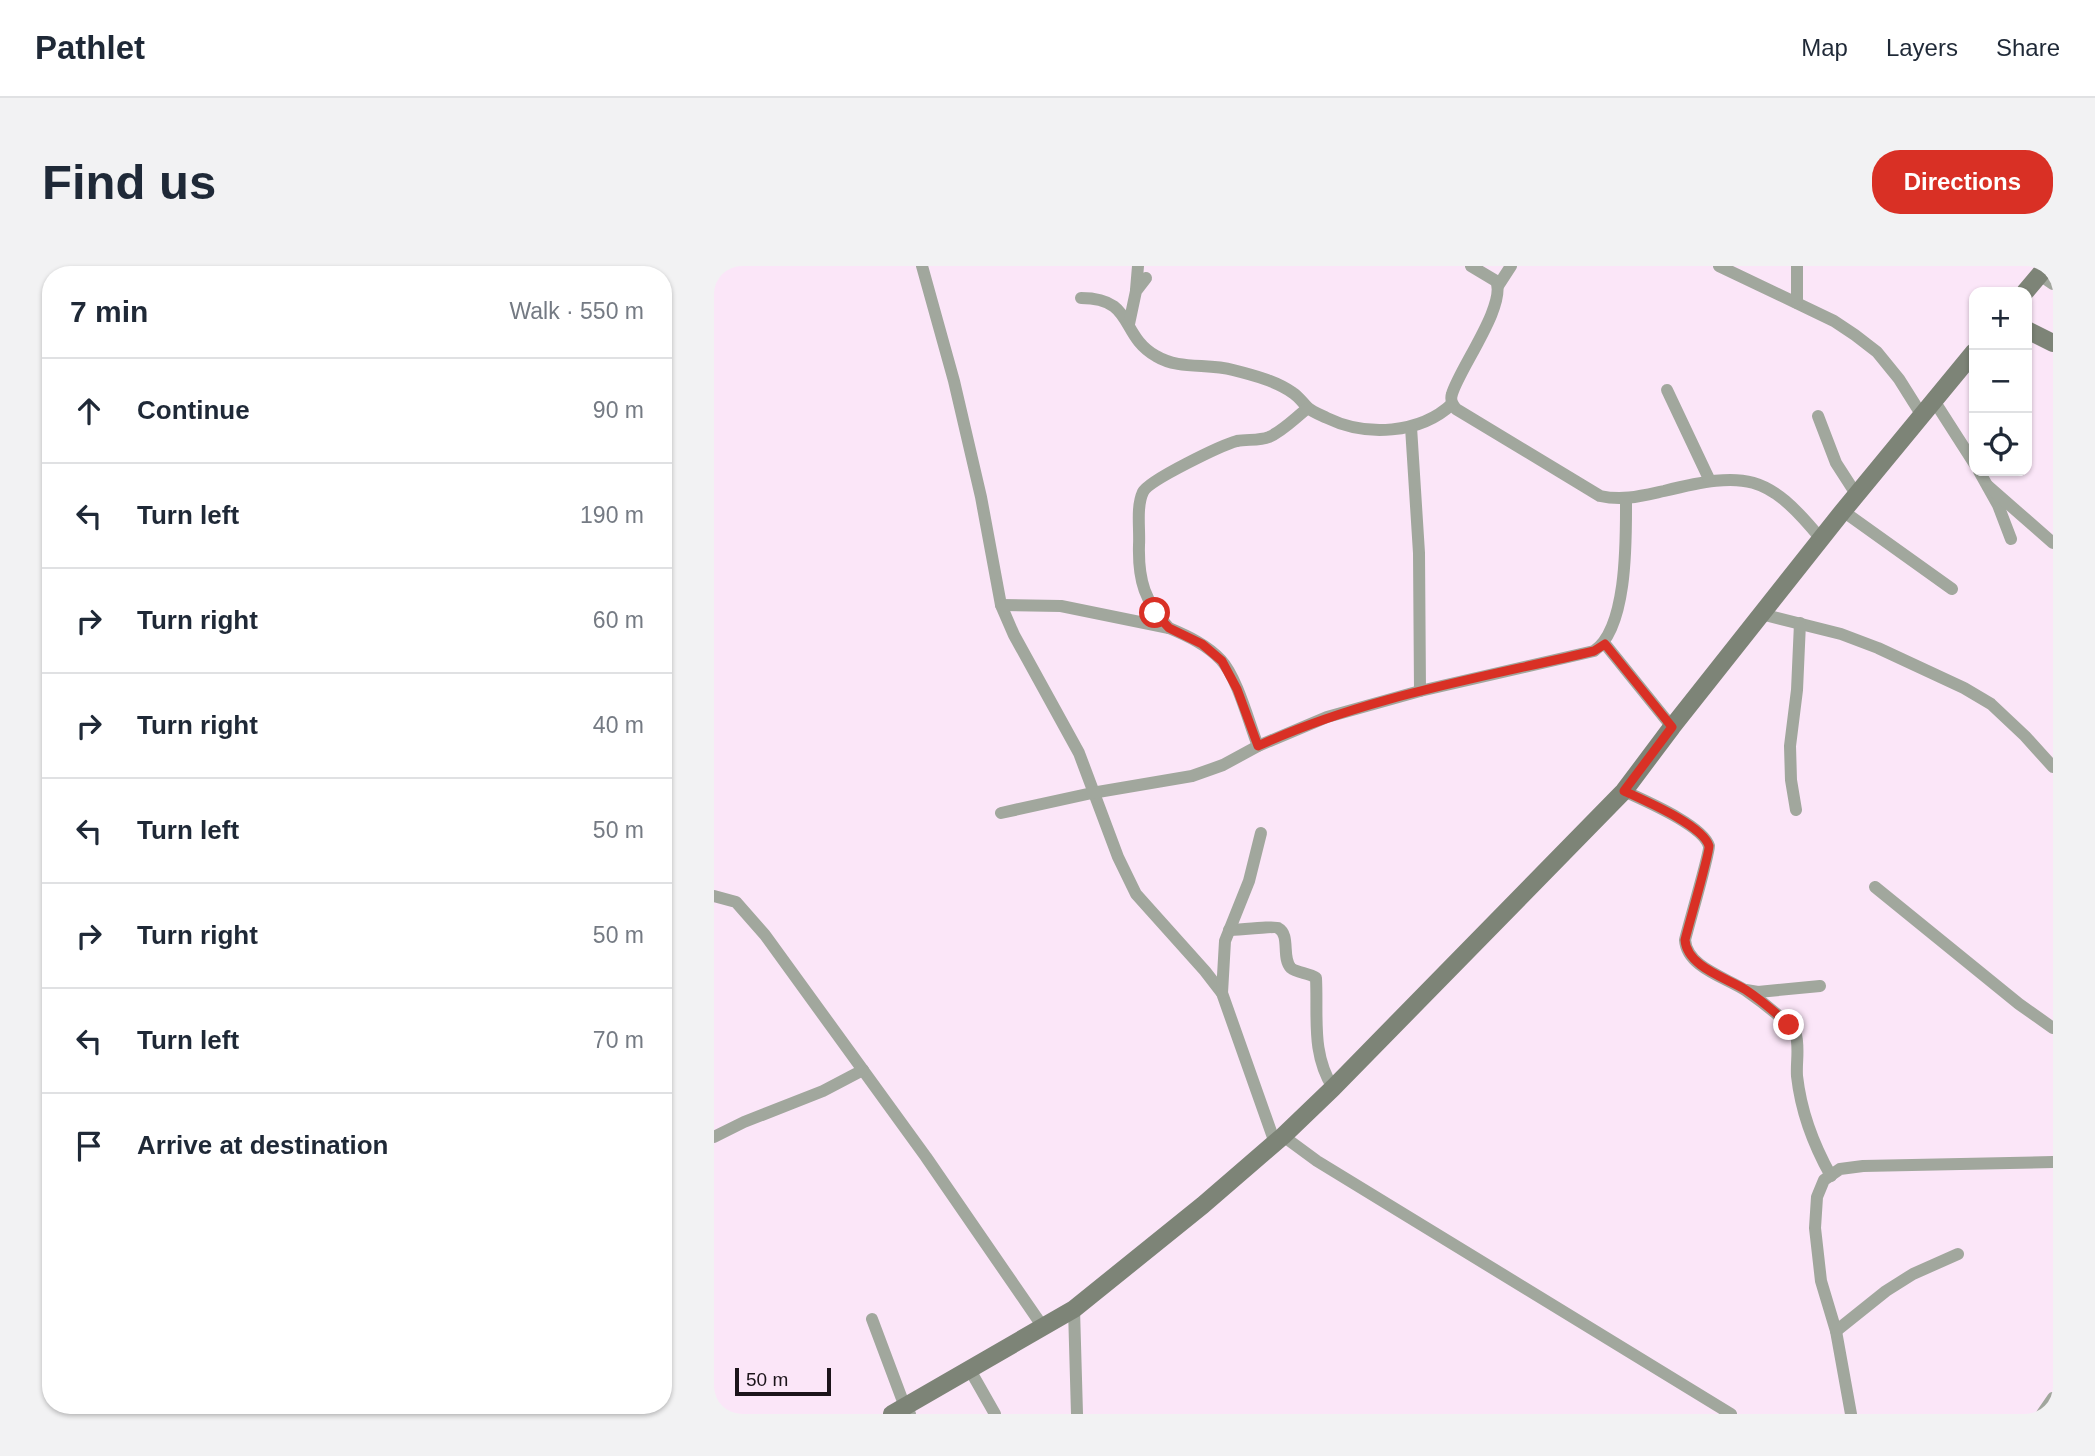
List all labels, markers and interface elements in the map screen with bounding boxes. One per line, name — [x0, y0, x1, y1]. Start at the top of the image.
text: Pathlet — [35, 29, 145, 66]
text: Map — [1801, 34, 1848, 61]
text: Layers — [1886, 34, 1958, 61]
text: Share — [1996, 34, 2060, 61]
button: Directions — [1872, 150, 2053, 214]
text: Find us — [42, 155, 216, 209]
map controls — [1969, 287, 2032, 476]
button: + — [1969, 287, 2032, 350]
text: 7 min — [70, 295, 148, 328]
text: Walk · 550 m — [509, 298, 644, 324]
button: − — [1969, 350, 2032, 413]
icon: ahead — [70, 392, 108, 430]
text: Continue — [137, 395, 250, 425]
text: 90 m — [593, 397, 644, 423]
button: locate — [1969, 413, 2032, 476]
icon: left — [70, 497, 108, 535]
text: Turn left — [137, 500, 239, 530]
text: 190 m — [580, 502, 644, 528]
route start — [1139, 597, 1170, 628]
icon: right — [70, 602, 108, 640]
text: Turn right — [137, 605, 258, 635]
text: 60 m — [593, 607, 644, 633]
icon: right — [70, 707, 108, 745]
text: Turn right — [137, 710, 258, 740]
text: 40 m — [593, 712, 644, 738]
icon: left — [70, 812, 108, 850]
text: Turn left — [137, 815, 239, 845]
text: 50 m — [593, 817, 644, 843]
icon: right — [70, 917, 108, 955]
text: Turn right — [137, 920, 258, 950]
text: 50 m — [593, 922, 644, 948]
route end — [1773, 1009, 1804, 1040]
icon: left — [70, 1022, 108, 1060]
text: Turn left — [137, 1025, 239, 1055]
text: 70 m — [593, 1027, 644, 1053]
icon: arrive — [70, 1127, 108, 1165]
text: Arrive at destination — [137, 1130, 388, 1160]
scale bar — [735, 1365, 831, 1397]
text: 50 m — [746, 1369, 788, 1390]

